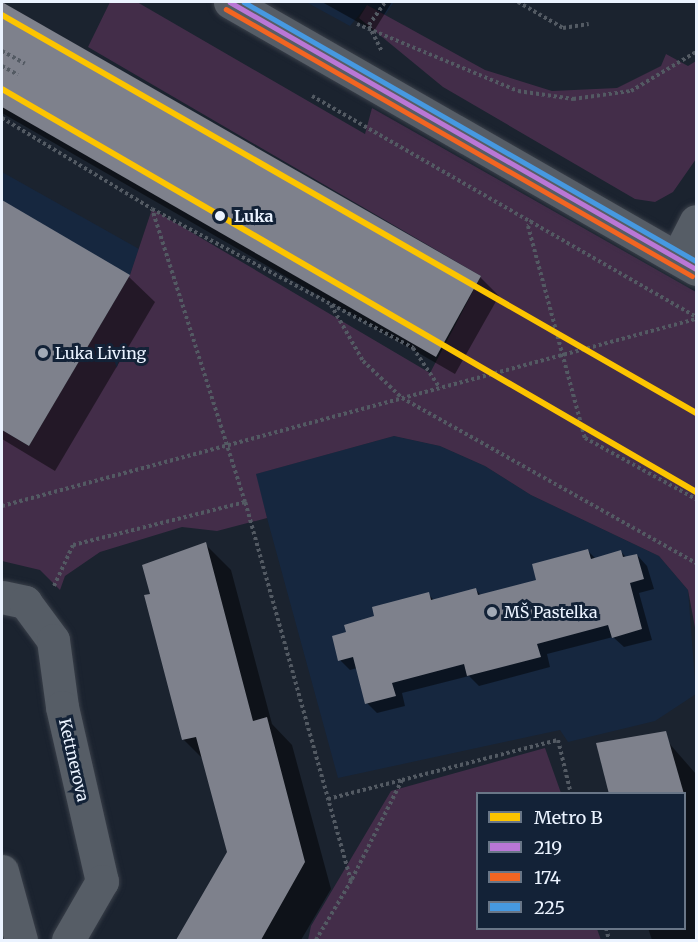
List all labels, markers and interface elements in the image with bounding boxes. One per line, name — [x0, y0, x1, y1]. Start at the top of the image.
place label: Luka — [234, 206, 274, 226]
marker: Luka — [211, 207, 229, 225]
place label: Luka Living — [55, 343, 146, 363]
marker: Luka Living — [36, 346, 50, 360]
place label: MŠ Pastelka — [504, 602, 597, 622]
marker: MŠ Pastelka — [485, 605, 499, 619]
street label: Kettnerova — [55, 717, 93, 803]
legend — [476, 792, 686, 930]
text: Metro B — [534, 806, 603, 829]
text: 219 — [534, 836, 562, 859]
text: 174 — [534, 866, 561, 889]
text: 225 — [534, 896, 565, 919]

